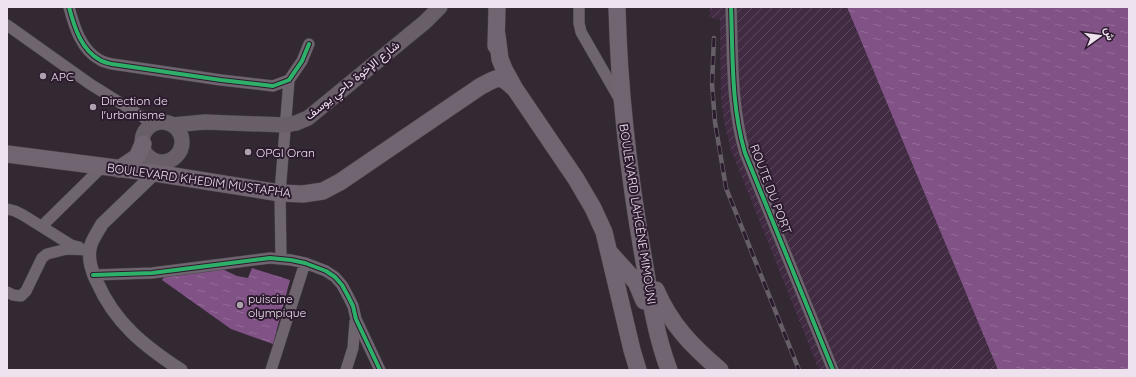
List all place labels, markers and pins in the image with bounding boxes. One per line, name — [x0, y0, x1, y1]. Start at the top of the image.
place label: APC — [51, 69, 74, 84]
marker: APC — [38, 71, 48, 81]
place label: Direction de l'urbanisme — [101, 93, 168, 122]
marker: Direction de l'urbanisme — [88, 102, 98, 112]
place label: OPGI Oran — [256, 145, 315, 160]
marker: OPGI Oran — [243, 147, 253, 157]
place label: puiscine olympique — [248, 291, 307, 320]
marker: puiscine olympique — [235, 300, 245, 310]

